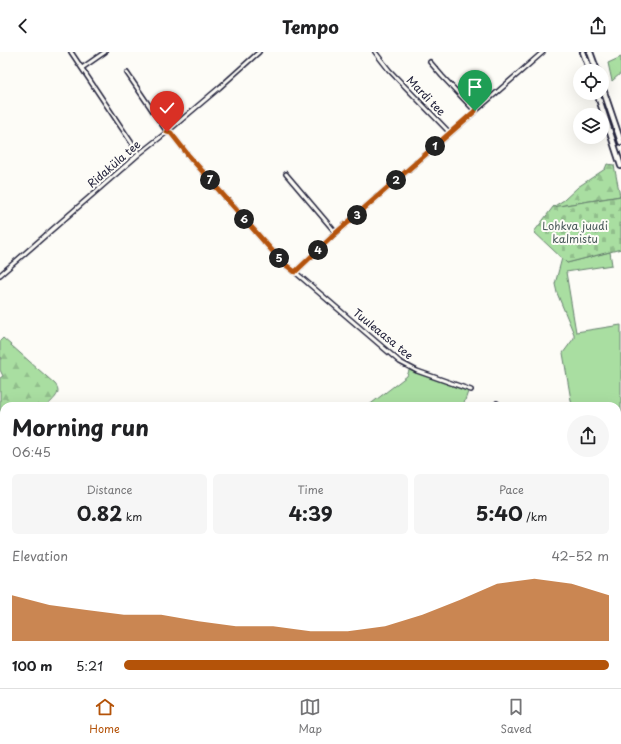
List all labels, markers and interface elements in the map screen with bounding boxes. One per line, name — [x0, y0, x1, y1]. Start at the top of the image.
text: Tempo — [282, 13, 339, 40]
icon: back — [12, 15, 34, 37]
icon: share — [587, 15, 609, 37]
map controls — [573, 64, 609, 144]
button: locate — [573, 64, 609, 100]
pin — [458, 70, 492, 111]
street label: Mardi tee — [403, 72, 450, 120]
icon: arrive — [464, 76, 486, 98]
pin — [150, 91, 184, 132]
icon: check — [156, 97, 178, 119]
button: layers — [573, 108, 609, 144]
street label: Ridaküla tee — [83, 136, 144, 192]
pin: 1 — [425, 136, 445, 156]
text: 1 — [432, 137, 438, 154]
pin: 7 — [200, 170, 220, 190]
pin: 2 — [386, 170, 406, 190]
text: 7 — [207, 171, 213, 188]
text: 2 — [392, 171, 400, 188]
pin: 3 — [347, 205, 367, 225]
text: 3 — [353, 206, 361, 223]
pin: 6 — [234, 209, 254, 229]
text: 6 — [240, 210, 248, 227]
park label: Lohkva juudi kalmistu — [542, 217, 608, 247]
pin: 4 — [308, 240, 328, 260]
text: 4 — [314, 241, 322, 258]
pin: 5 — [269, 248, 289, 268]
text: 5 — [275, 249, 283, 266]
street label: Tuuleaasa tee — [350, 304, 417, 363]
text: Morning run — [12, 410, 149, 443]
button: share — [567, 415, 609, 457]
text: 06:45 — [12, 442, 51, 461]
text: Distance — [86, 481, 133, 498]
text: Time — [298, 481, 324, 498]
text: Pace — [499, 481, 524, 498]
text: 0.82 — [77, 498, 122, 528]
text: 4:39 — [288, 498, 333, 528]
text: 5:40 — [476, 498, 523, 528]
text: km — [122, 508, 142, 525]
text: /km — [523, 508, 547, 525]
text: Elevation — [12, 546, 68, 565]
text: 42–52 m — [551, 546, 609, 565]
text: 100 m — [12, 656, 53, 675]
text: 5:21 — [76, 656, 103, 675]
tab: Home — [89, 696, 120, 737]
tab: Map — [298, 696, 322, 737]
tab: Saved — [501, 696, 532, 737]

